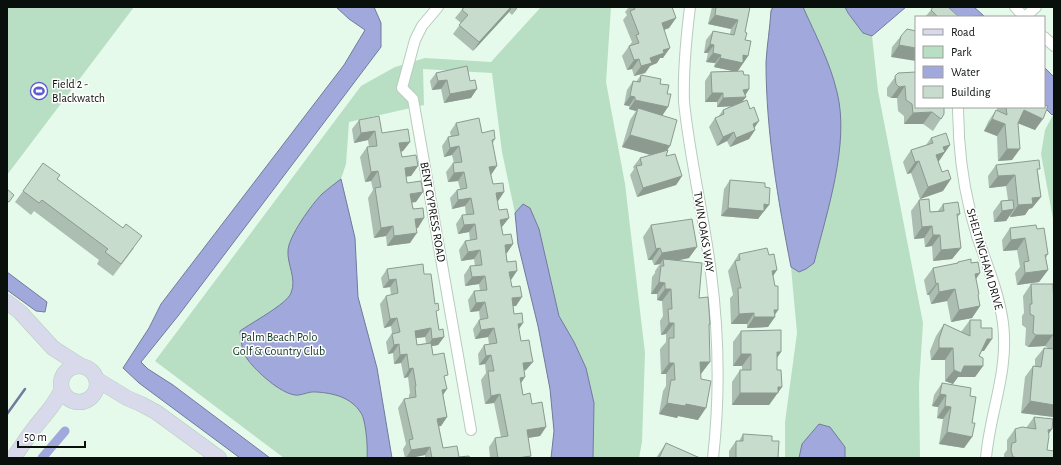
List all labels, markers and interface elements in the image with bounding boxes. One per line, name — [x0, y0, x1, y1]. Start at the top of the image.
legend — [915, 16, 1045, 108]
text: Road — [951, 26, 975, 38]
text: Park — [951, 46, 972, 58]
text: Water — [951, 66, 980, 78]
place label: Field 2 - Blackwatch — [52, 78, 105, 104]
sports icon: Field 2 - Blackwatch — [29, 81, 49, 101]
text: Building — [951, 86, 991, 98]
street label: BENT CYPRESS ROAD — [418, 161, 448, 263]
street label: TWIN OAKS WAY — [692, 191, 716, 274]
street label: SHELTINGHAM DRIVE — [965, 207, 1005, 311]
park label: Palm Beach Polo Golf & Country Club — [233, 331, 325, 358]
scale bar — [18, 423, 85, 449]
text: 50 m — [24, 431, 47, 443]

